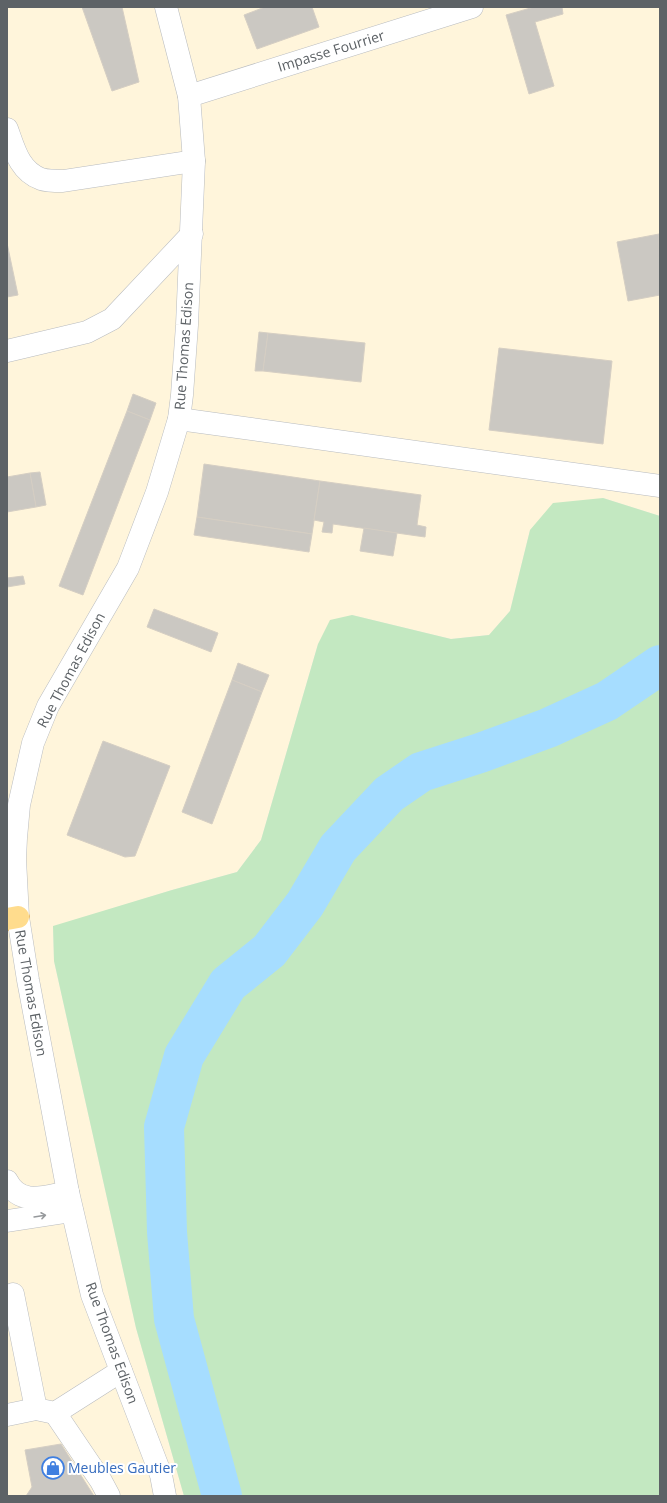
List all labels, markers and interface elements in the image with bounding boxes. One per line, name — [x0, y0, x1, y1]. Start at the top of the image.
street label: Impasse Fourrier — [275, 25, 387, 76]
street label: Rue Thomas Edison — [170, 281, 197, 411]
street label: Rue Thomas Edison — [32, 609, 109, 731]
street label: Rue Thomas Edison — [11, 928, 52, 1058]
one-way arrow — [33, 1212, 46, 1220]
street label: Rue Thomas Edison — [82, 1279, 143, 1406]
shop icon: Meubles Gautier — [40, 1455, 66, 1481]
place label: Meubles Gautier — [68, 1458, 176, 1477]

